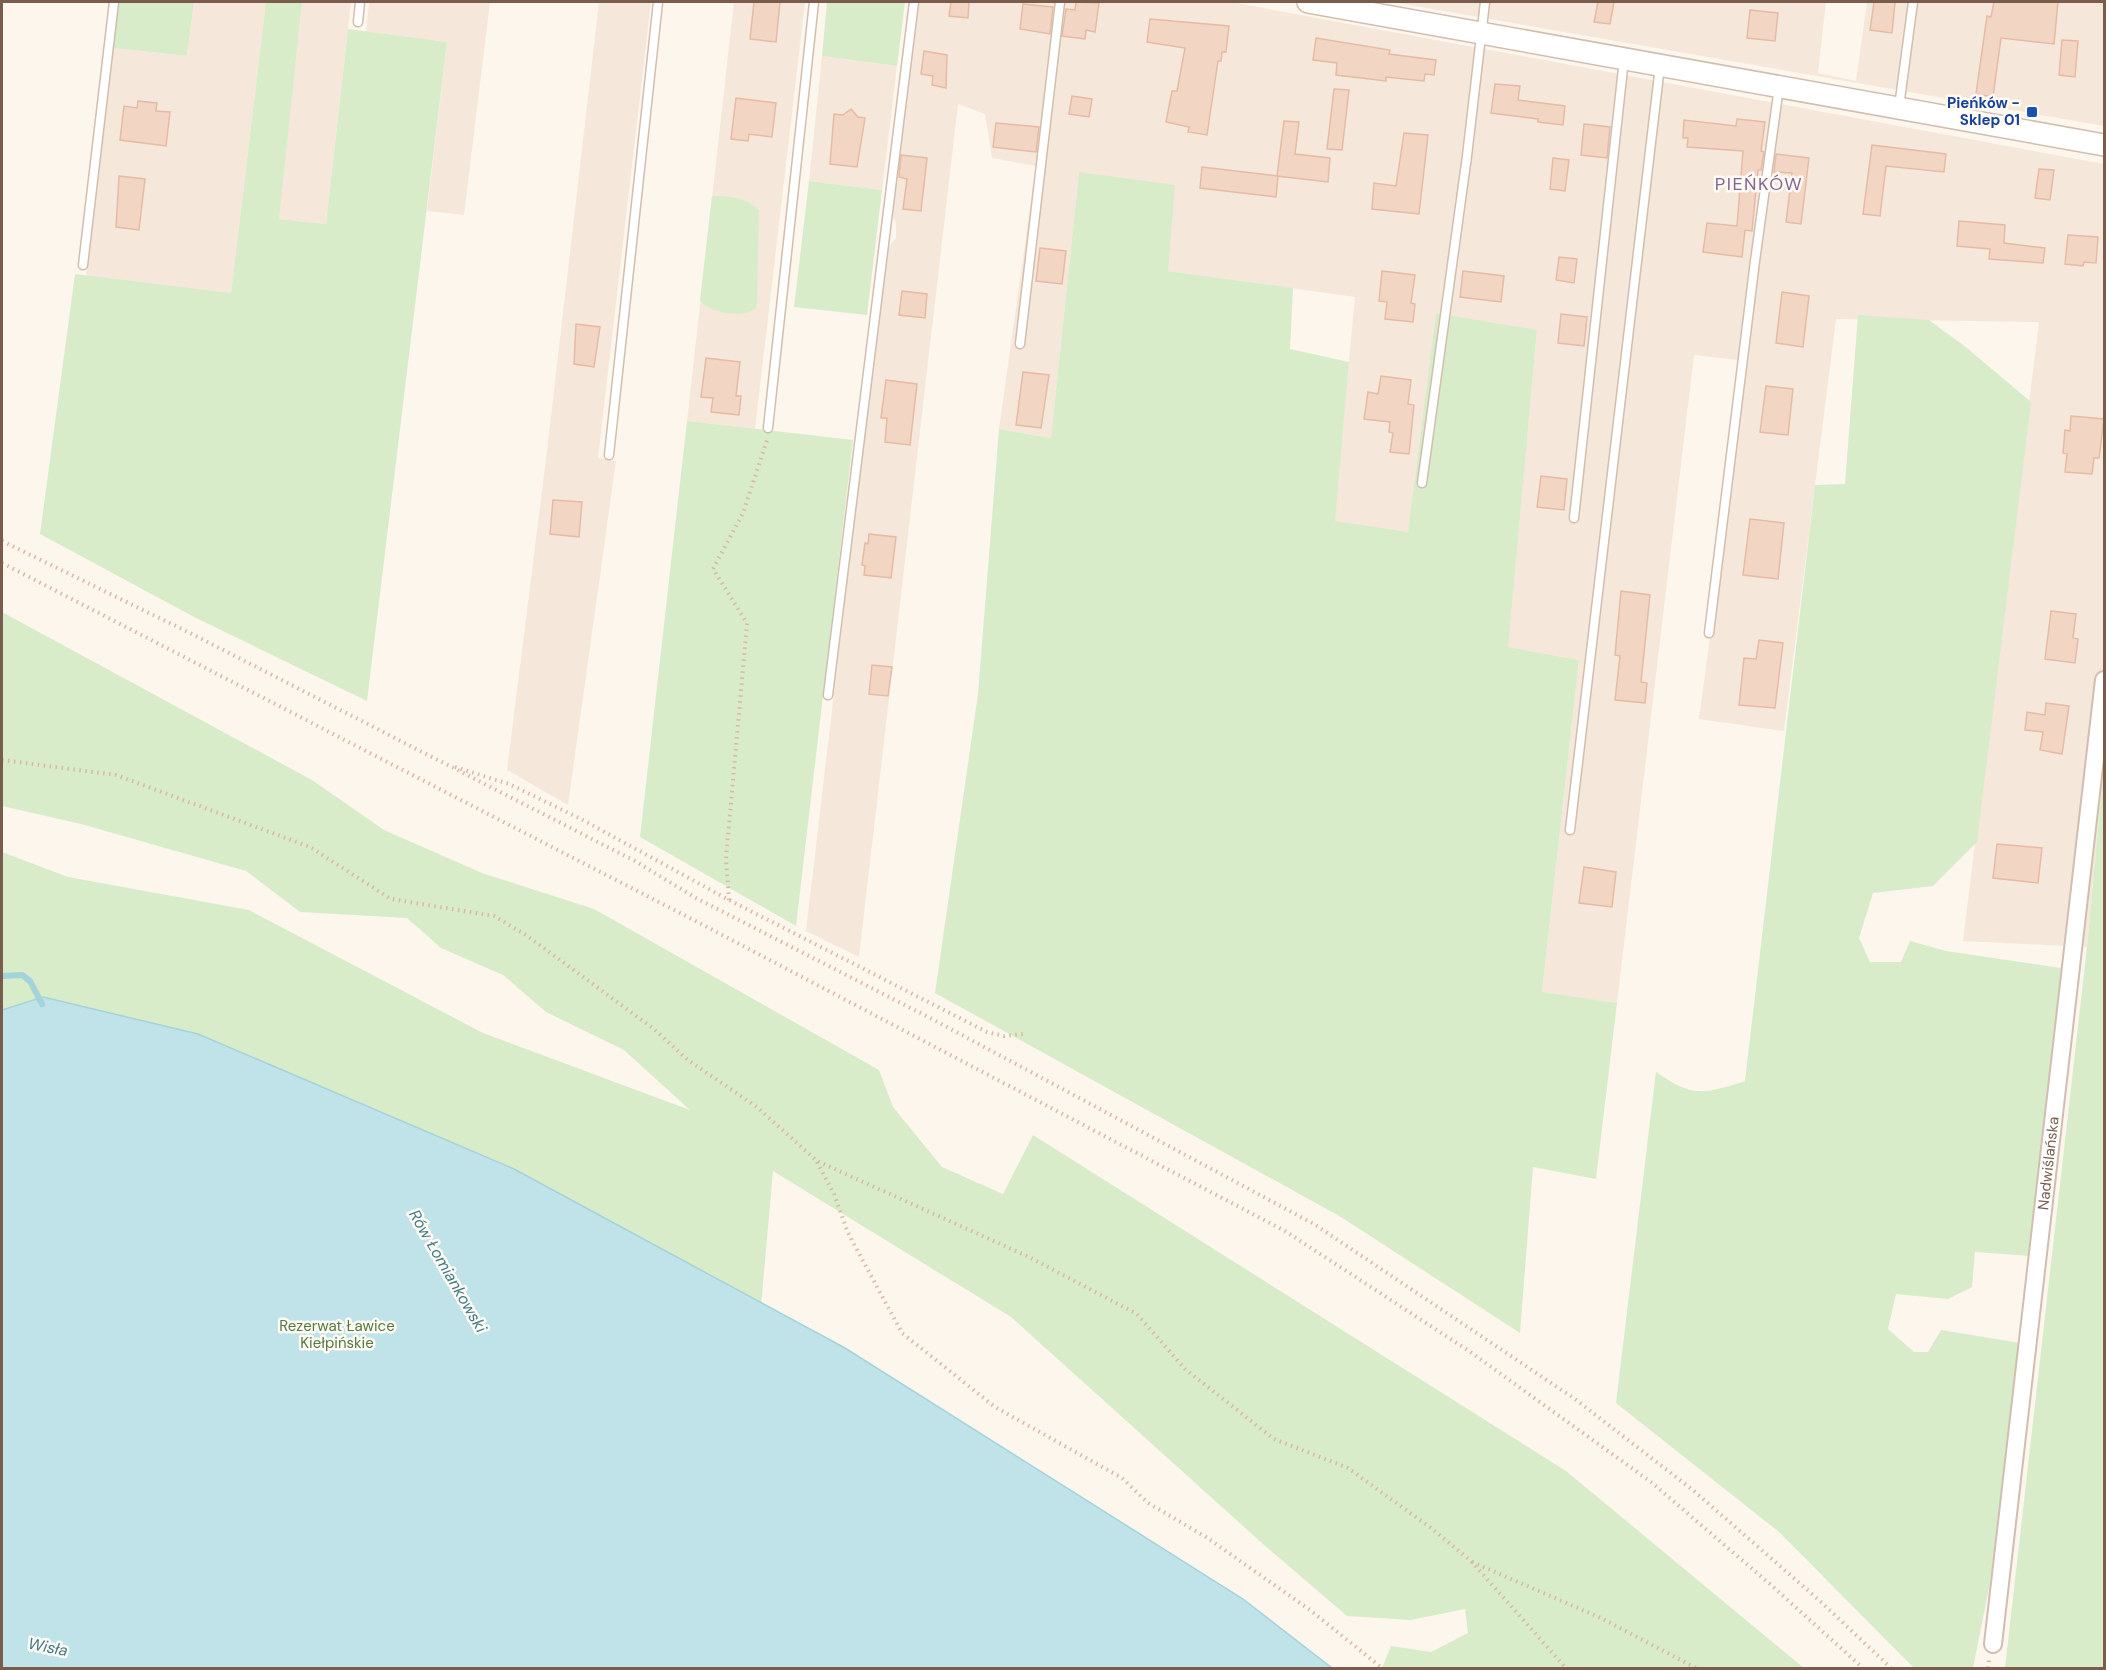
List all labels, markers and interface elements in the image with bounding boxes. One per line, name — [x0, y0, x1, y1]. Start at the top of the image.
place label: Pieńków - Sklep 01 — [1947, 93, 2020, 130]
marker: Pieńków - Sklep 01 — [2025, 105, 2039, 119]
district label: PIEŃKÓW — [1715, 172, 1803, 196]
street label: Nadwiślańska — [2033, 1115, 2064, 1211]
water label: Rów Łomiankowski — [404, 1206, 492, 1337]
park label: Rezerwat Ławice Kiełpińskie — [279, 1316, 395, 1353]
water label: Wisła — [26, 1633, 70, 1661]

